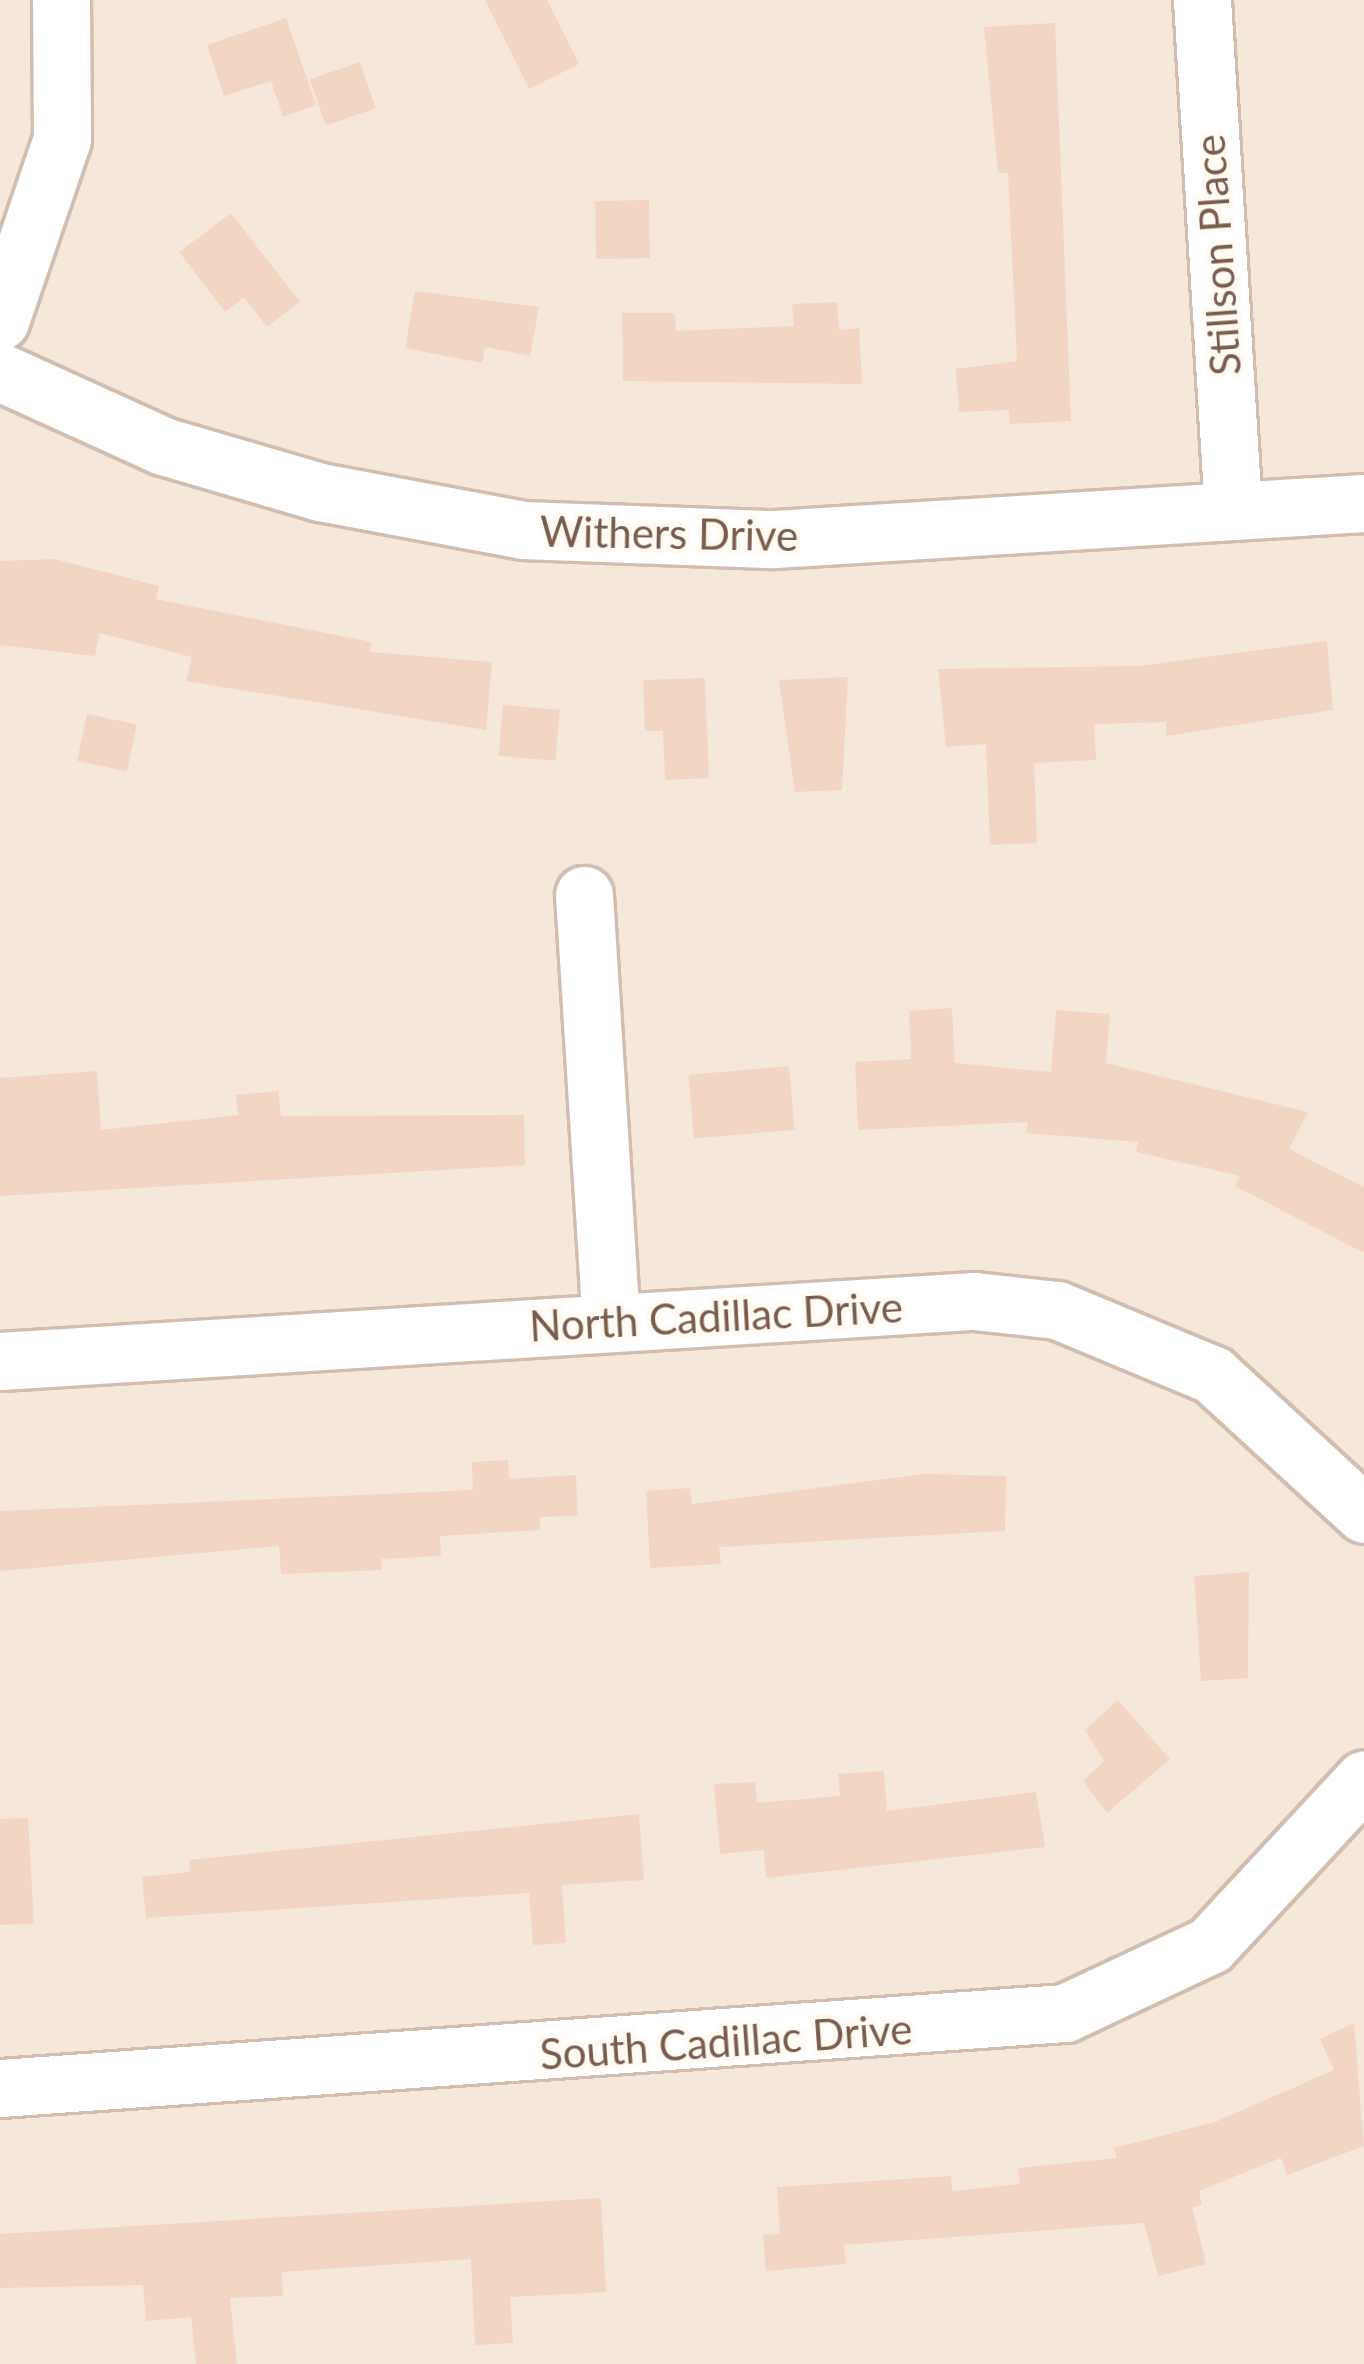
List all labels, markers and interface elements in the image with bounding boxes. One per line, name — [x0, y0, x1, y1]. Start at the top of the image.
street label: Stillson Place — [1183, 133, 1251, 377]
street label: Withers Drive — [539, 506, 799, 560]
street label: North Cadillac Drive — [528, 1281, 904, 1351]
street label: South Cadillac Drive — [538, 2003, 914, 2079]

